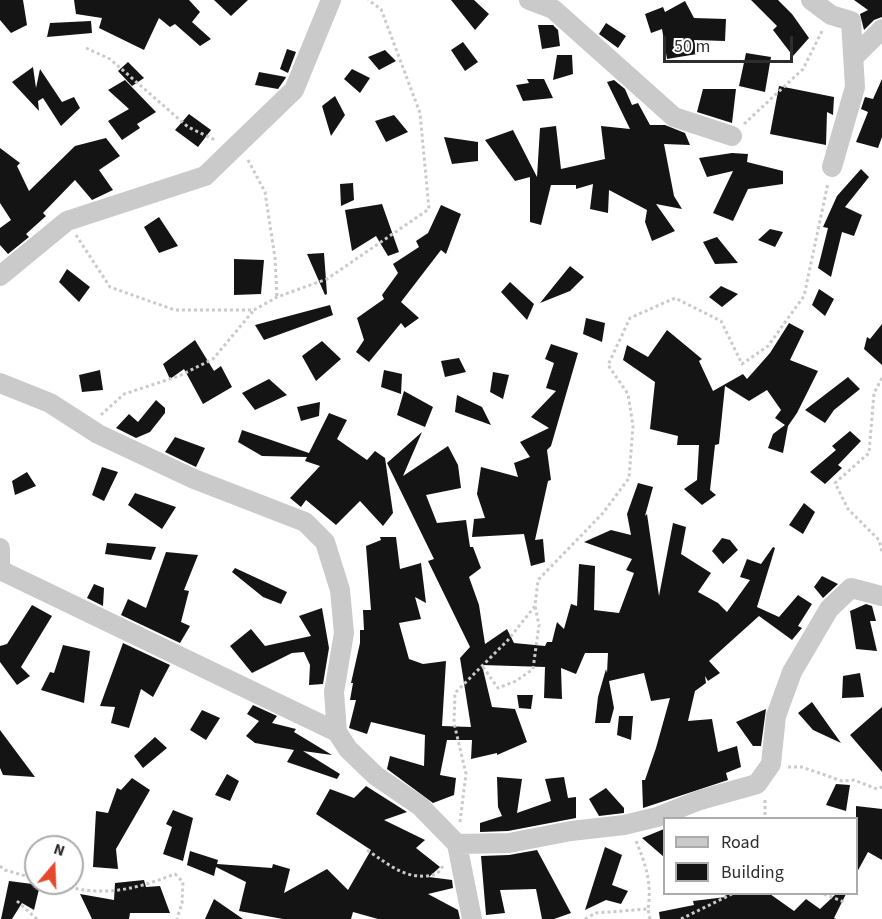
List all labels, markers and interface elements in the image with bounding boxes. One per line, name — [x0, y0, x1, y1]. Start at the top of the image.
scale bar — [666, 24, 796, 62]
text: 50 m — [674, 34, 710, 59]
legend — [663, 817, 858, 895]
text: Road — [721, 830, 760, 855]
north arrow — [24, 835, 84, 895]
text: N — [51, 838, 68, 862]
text: Building — [721, 860, 784, 885]

